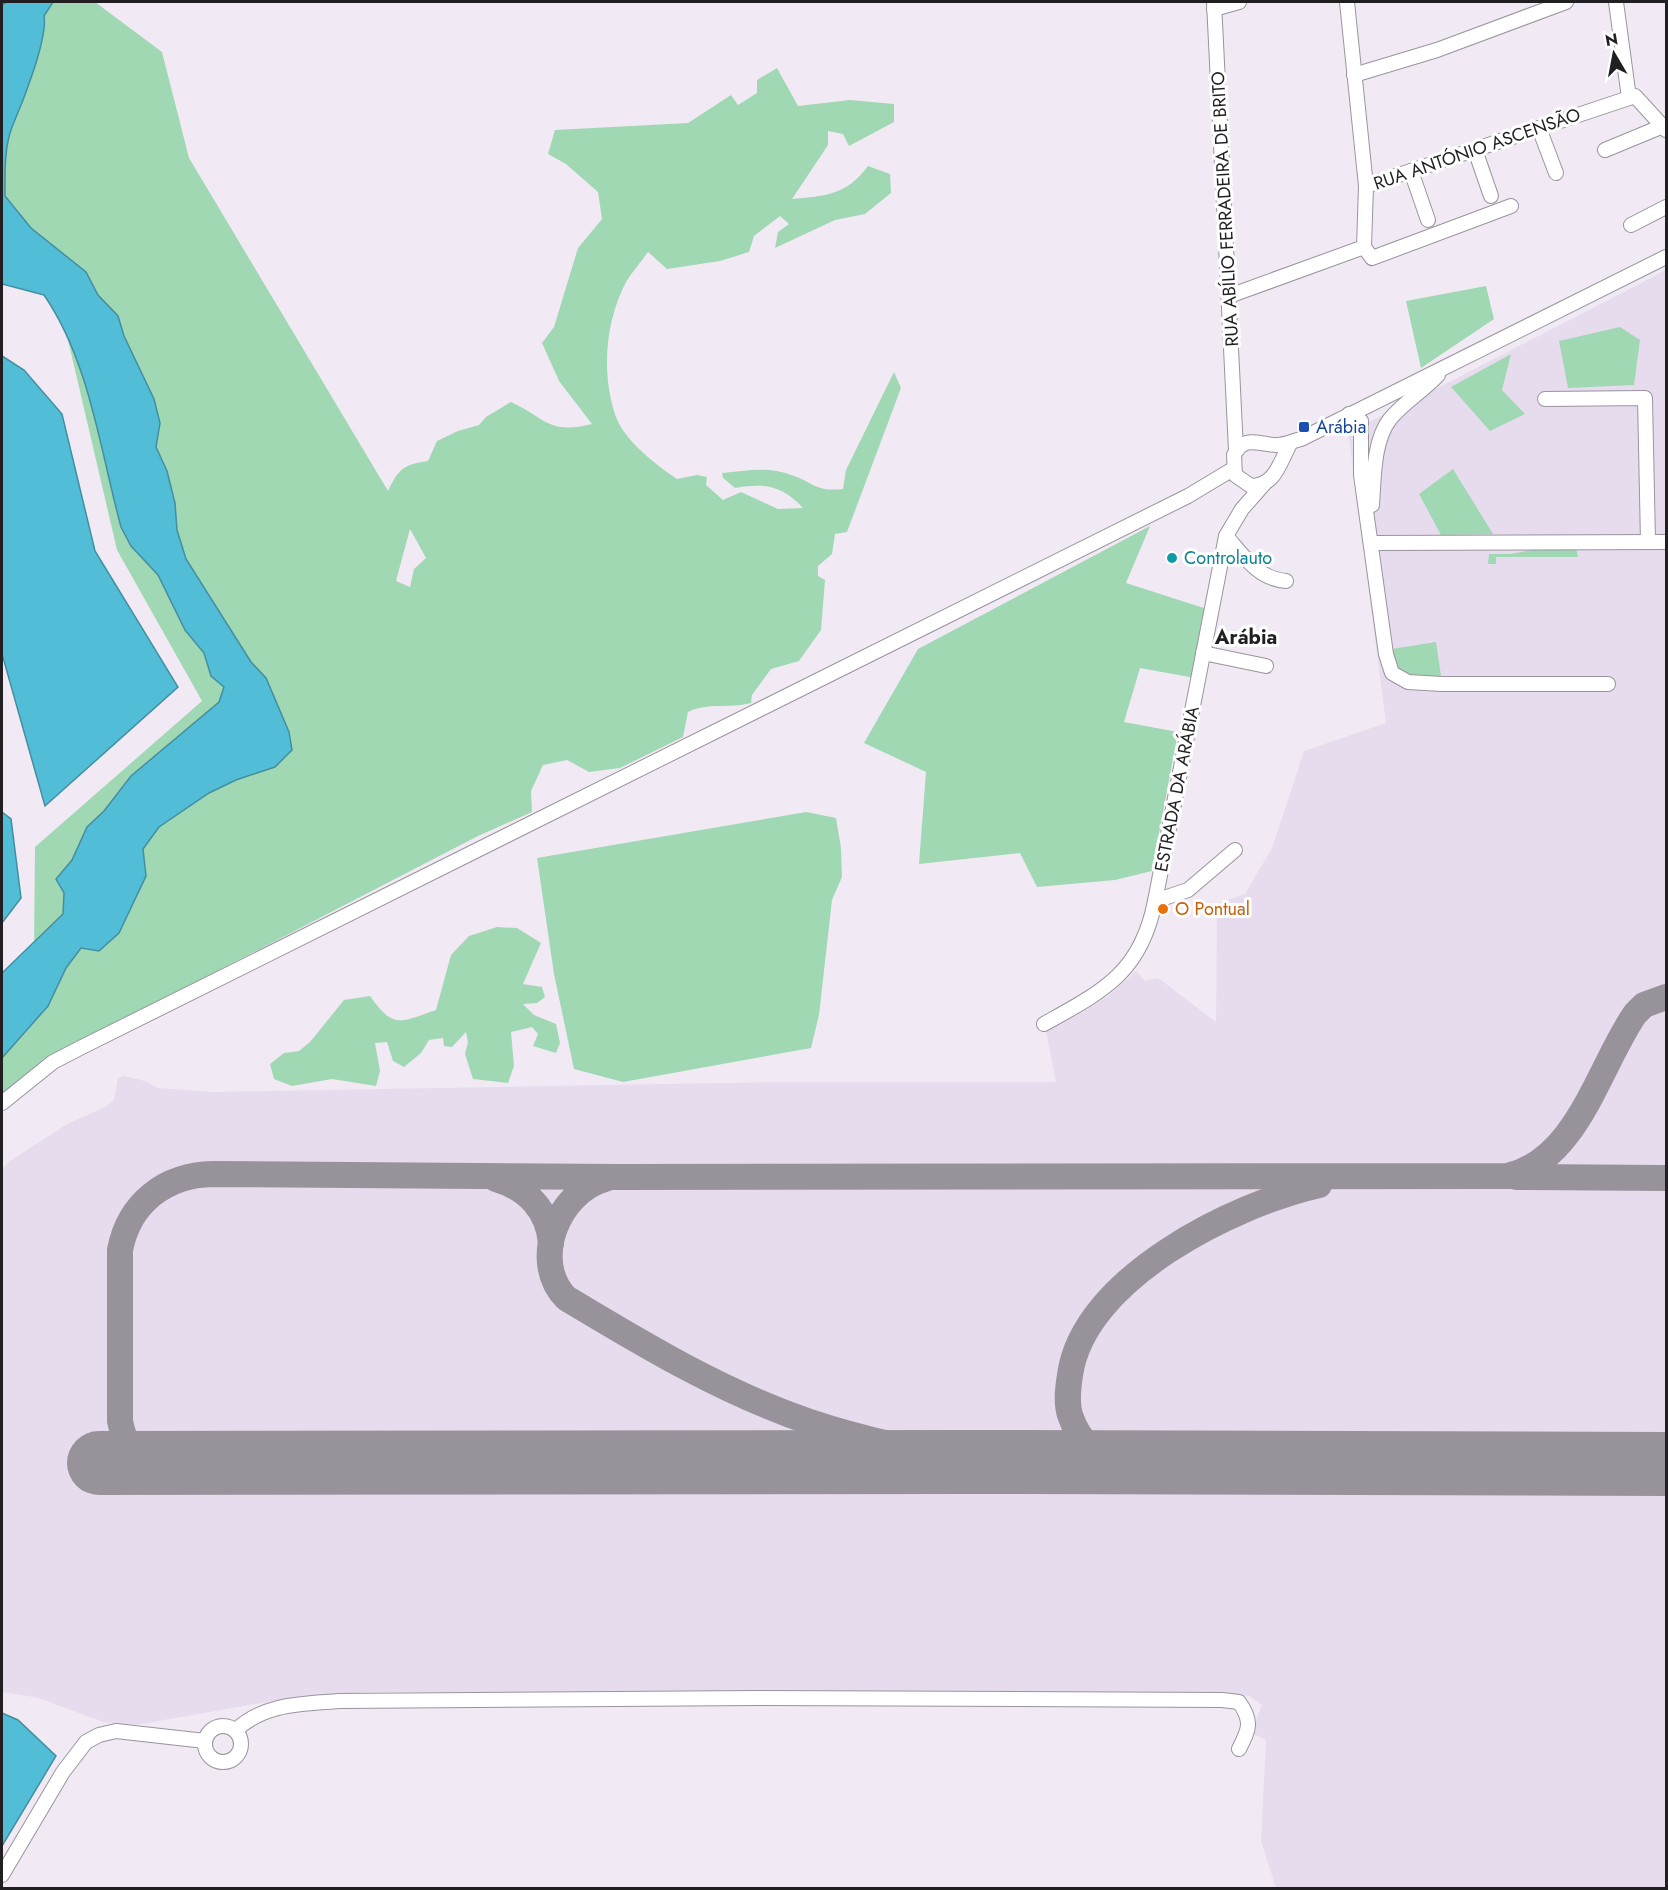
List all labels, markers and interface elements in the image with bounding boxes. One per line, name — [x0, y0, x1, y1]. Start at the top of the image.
north arrow — [1584, 24, 1644, 84]
text: N — [1603, 27, 1620, 52]
street label: RUA ABÍLIO FERRADEIRA DE BRITO — [1205, 71, 1245, 347]
street label: RUA ANTÓNIO ASCENSÃO — [1370, 101, 1584, 197]
place label: Arábia — [1316, 414, 1366, 440]
marker: Arábia — [1297, 420, 1311, 434]
place label: Controlauto — [1184, 545, 1272, 571]
marker: Controlauto — [1165, 551, 1179, 565]
district label: Arábia — [1214, 623, 1277, 652]
street label: ESTRADA DA ARÁBIA — [1148, 704, 1206, 874]
place label: O Pontual — [1175, 896, 1250, 922]
marker: O Pontual — [1156, 902, 1170, 916]

